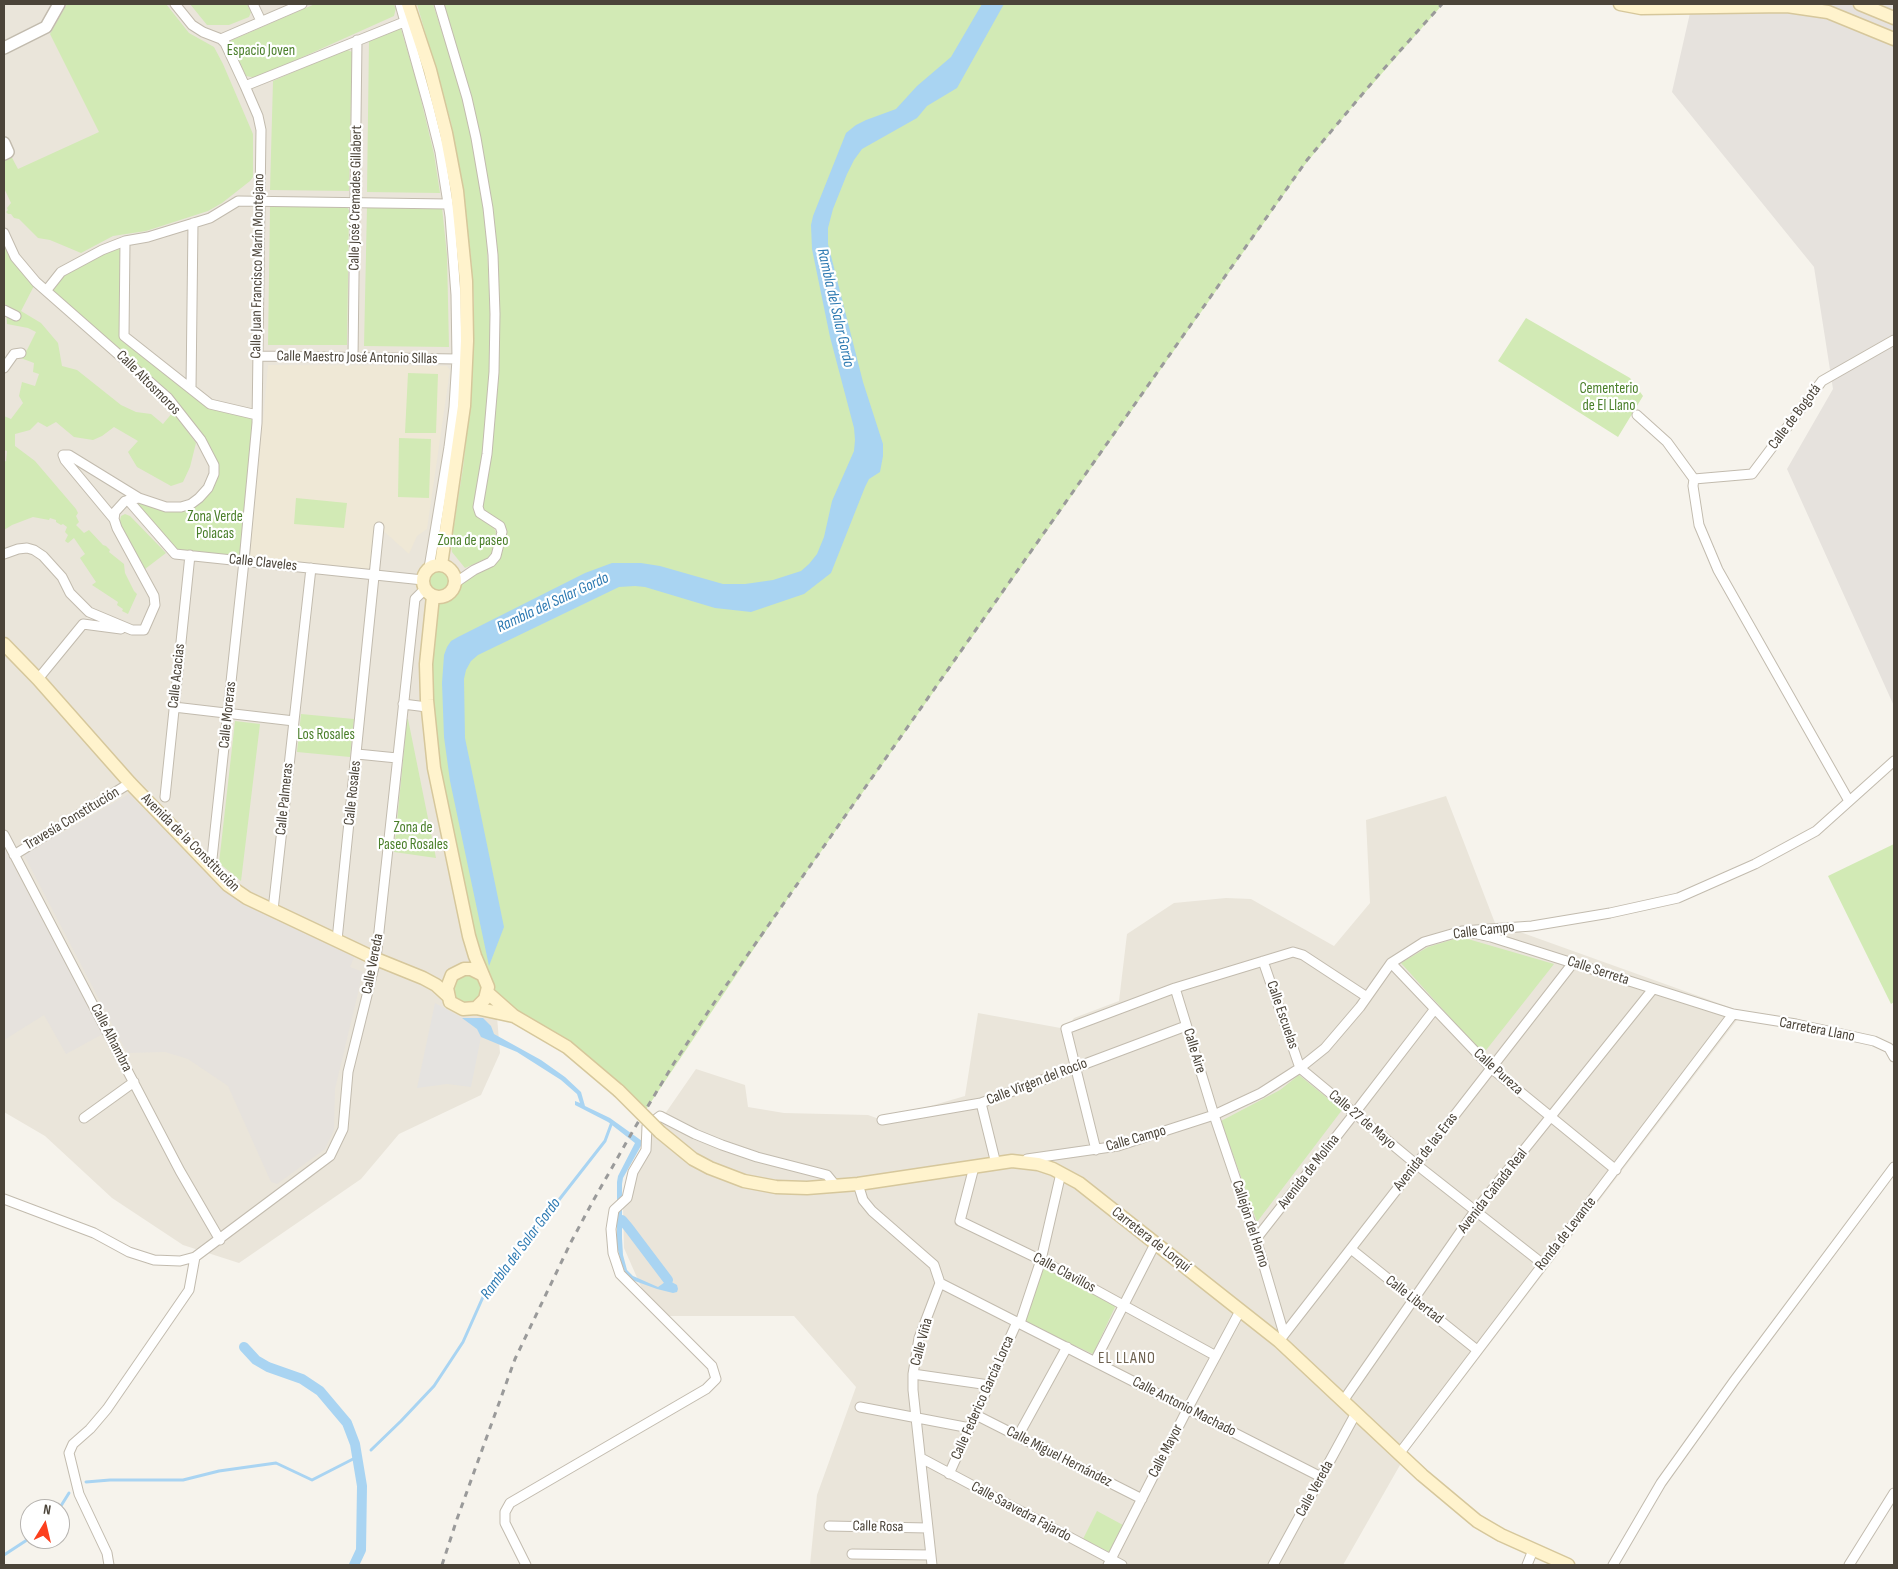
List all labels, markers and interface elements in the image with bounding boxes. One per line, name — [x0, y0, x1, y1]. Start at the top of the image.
park label: Espacio Joven — [227, 42, 295, 60]
street label: Calle José Cremades Gillabert — [346, 125, 366, 271]
street label: Calle Juan Francisco Marín Montejano — [247, 173, 269, 359]
water label: Rambla del Salar Gordo — [812, 247, 858, 369]
street label: Calle Altosmoros — [112, 347, 184, 419]
street label: Calle Maestro José Antonio Sillas — [276, 348, 438, 368]
park label: Cementerio de El Llano — [1579, 380, 1639, 415]
street label: Calle de Bogotá — [1765, 381, 1825, 453]
park label: Zona Verde Polacas — [187, 508, 243, 543]
park label: Zona de paseo — [438, 532, 508, 550]
street label: Calle Claveles — [228, 550, 298, 576]
water label: Rambla del Salar Gordo — [494, 569, 612, 637]
street label: Calle Acacias — [165, 643, 189, 709]
street label: Calle Moreras — [216, 681, 240, 749]
park label: Los Rosales — [297, 726, 355, 744]
street label: Calle Rosales — [341, 760, 365, 826]
street label: Calle Palmeras — [272, 762, 298, 836]
street label: Travesía Constitución — [21, 784, 123, 854]
street label: Avenida de la Constitución — [137, 790, 243, 896]
park label: Zona de Paseo Rosales — [378, 819, 448, 854]
street label: Calle Campo — [1452, 918, 1516, 944]
street label: Calle Vereda — [358, 932, 388, 996]
street label: Calle Serreta — [1565, 953, 1631, 989]
street label: Calle Escuelas — [1262, 979, 1302, 1051]
street label: Calle Alhambra — [86, 1001, 136, 1075]
street label: Carretera Llano — [1778, 1014, 1856, 1046]
street label: Calle Aire — [1179, 1026, 1209, 1076]
street label: Calle Pureza — [1469, 1045, 1527, 1099]
street label: Calle Virgen del Rocío — [984, 1055, 1090, 1109]
street label: Calle 27 de Mayo — [1325, 1087, 1399, 1153]
street label: Avenida de las Eras — [1390, 1109, 1462, 1195]
street label: Calle Campo — [1104, 1122, 1168, 1156]
street label: Avenida de Molina — [1274, 1131, 1344, 1213]
street label: Avenida Cañada Real — [1454, 1145, 1532, 1237]
street label: Callejón del Horno — [1227, 1178, 1273, 1270]
street label: Ronda de Levante — [1532, 1194, 1600, 1274]
water label: Rambla del Salar Gordo — [477, 1195, 565, 1303]
street label: Carretera de Lorquí — [1108, 1204, 1194, 1276]
street label: Calle Clavillos — [1030, 1249, 1098, 1297]
street label: Calle Libertad — [1382, 1272, 1446, 1328]
street label: Calle Viña — [907, 1316, 937, 1368]
street label: Calle Federico García Lorca — [948, 1333, 1018, 1463]
district label: EL LLANO — [1097, 1349, 1157, 1369]
street label: Calle Antonio Machado — [1129, 1373, 1239, 1441]
street label: Calle Mayor — [1145, 1421, 1187, 1481]
street label: Calle Miguel Hernández — [1003, 1423, 1115, 1491]
street label: Calle Vereda — [1292, 1458, 1338, 1520]
street label: Calle Saavedra Fajardo — [968, 1478, 1074, 1546]
north arrow — [20, 1499, 70, 1549]
text: N — [42, 1501, 52, 1519]
street label: Calle Rosa — [852, 1518, 904, 1536]

